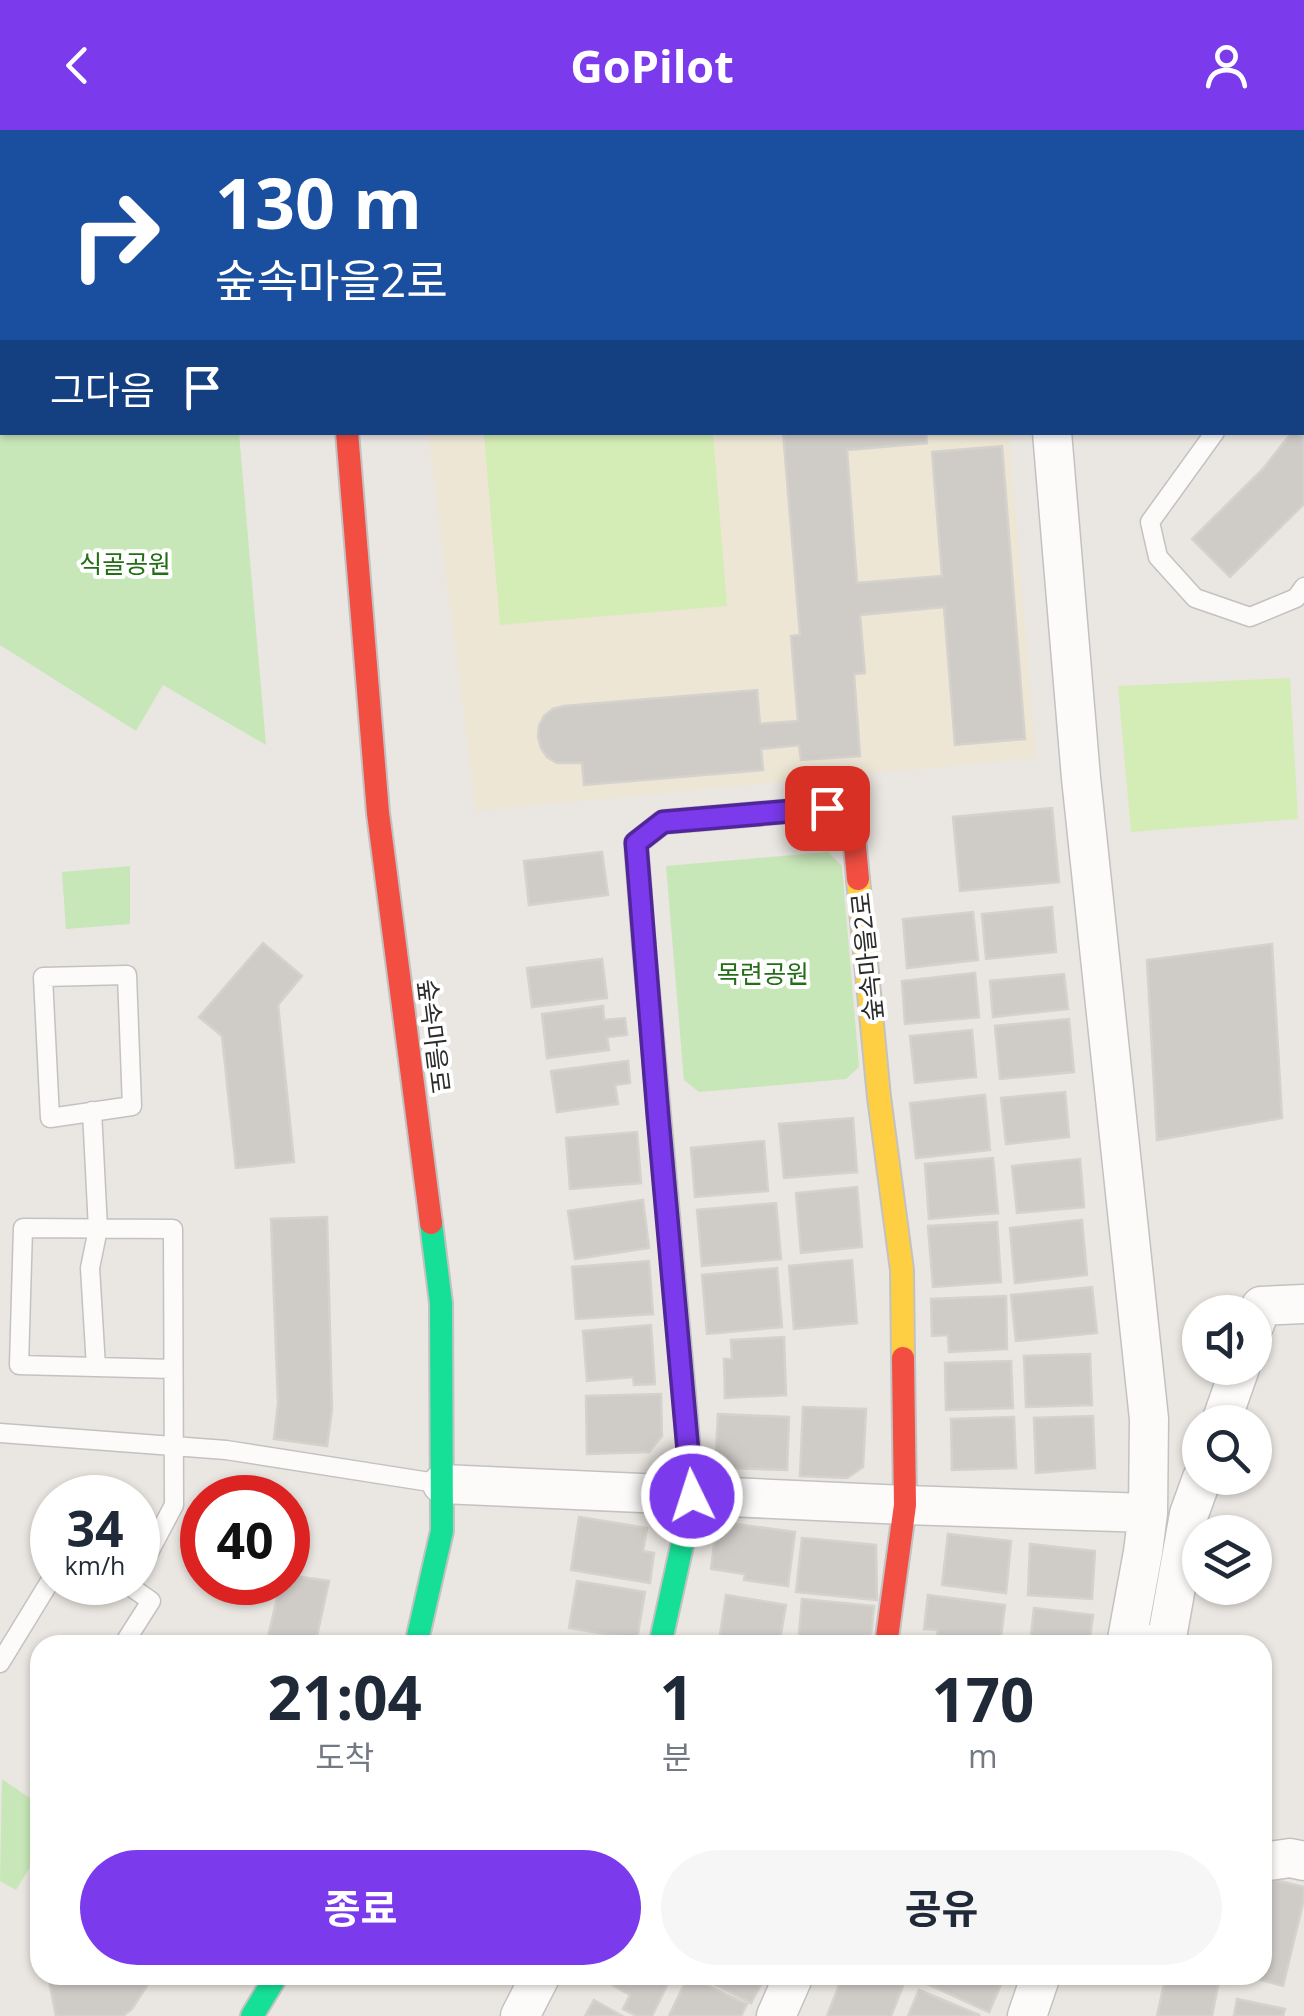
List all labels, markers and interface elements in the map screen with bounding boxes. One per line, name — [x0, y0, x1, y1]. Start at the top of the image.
text: GoPilot — [570, 35, 734, 96]
icon: back — [50, 38, 105, 93]
icon: person — [1199, 38, 1254, 93]
text: 130 m — [215, 154, 422, 250]
icon: right — [50, 170, 180, 300]
text: 숲속마을2로 — [215, 249, 448, 310]
icon: arrive — [175, 360, 230, 415]
text: 그다음 — [50, 363, 155, 415]
park label: 식골공원 — [79, 546, 171, 580]
pin — [785, 766, 870, 851]
icon: arrive — [800, 781, 855, 836]
street label: 숲속마을2로 — [842, 891, 890, 1023]
park label: 목련공원 — [717, 956, 809, 990]
street label: 숲속마을로 — [411, 977, 459, 1095]
map controls — [1182, 1295, 1272, 1605]
button: sound — [1182, 1295, 1272, 1385]
button: search — [1182, 1405, 1272, 1495]
position arrow — [640, 1444, 744, 1548]
speed limit sign: 40 — [180, 1475, 310, 1605]
text: 34 — [66, 1494, 124, 1562]
button: layers — [1182, 1515, 1272, 1605]
text: km/h — [65, 1548, 125, 1582]
text: 21:04 — [268, 1656, 422, 1738]
text: 1 — [660, 1656, 694, 1738]
text: 170 — [931, 1658, 1034, 1740]
text: m — [968, 1734, 998, 1777]
text: 도착 — [315, 1735, 374, 1778]
text: 분 — [662, 1735, 691, 1778]
button: 종료 — [80, 1850, 641, 1965]
button: 공유 — [661, 1850, 1222, 1965]

